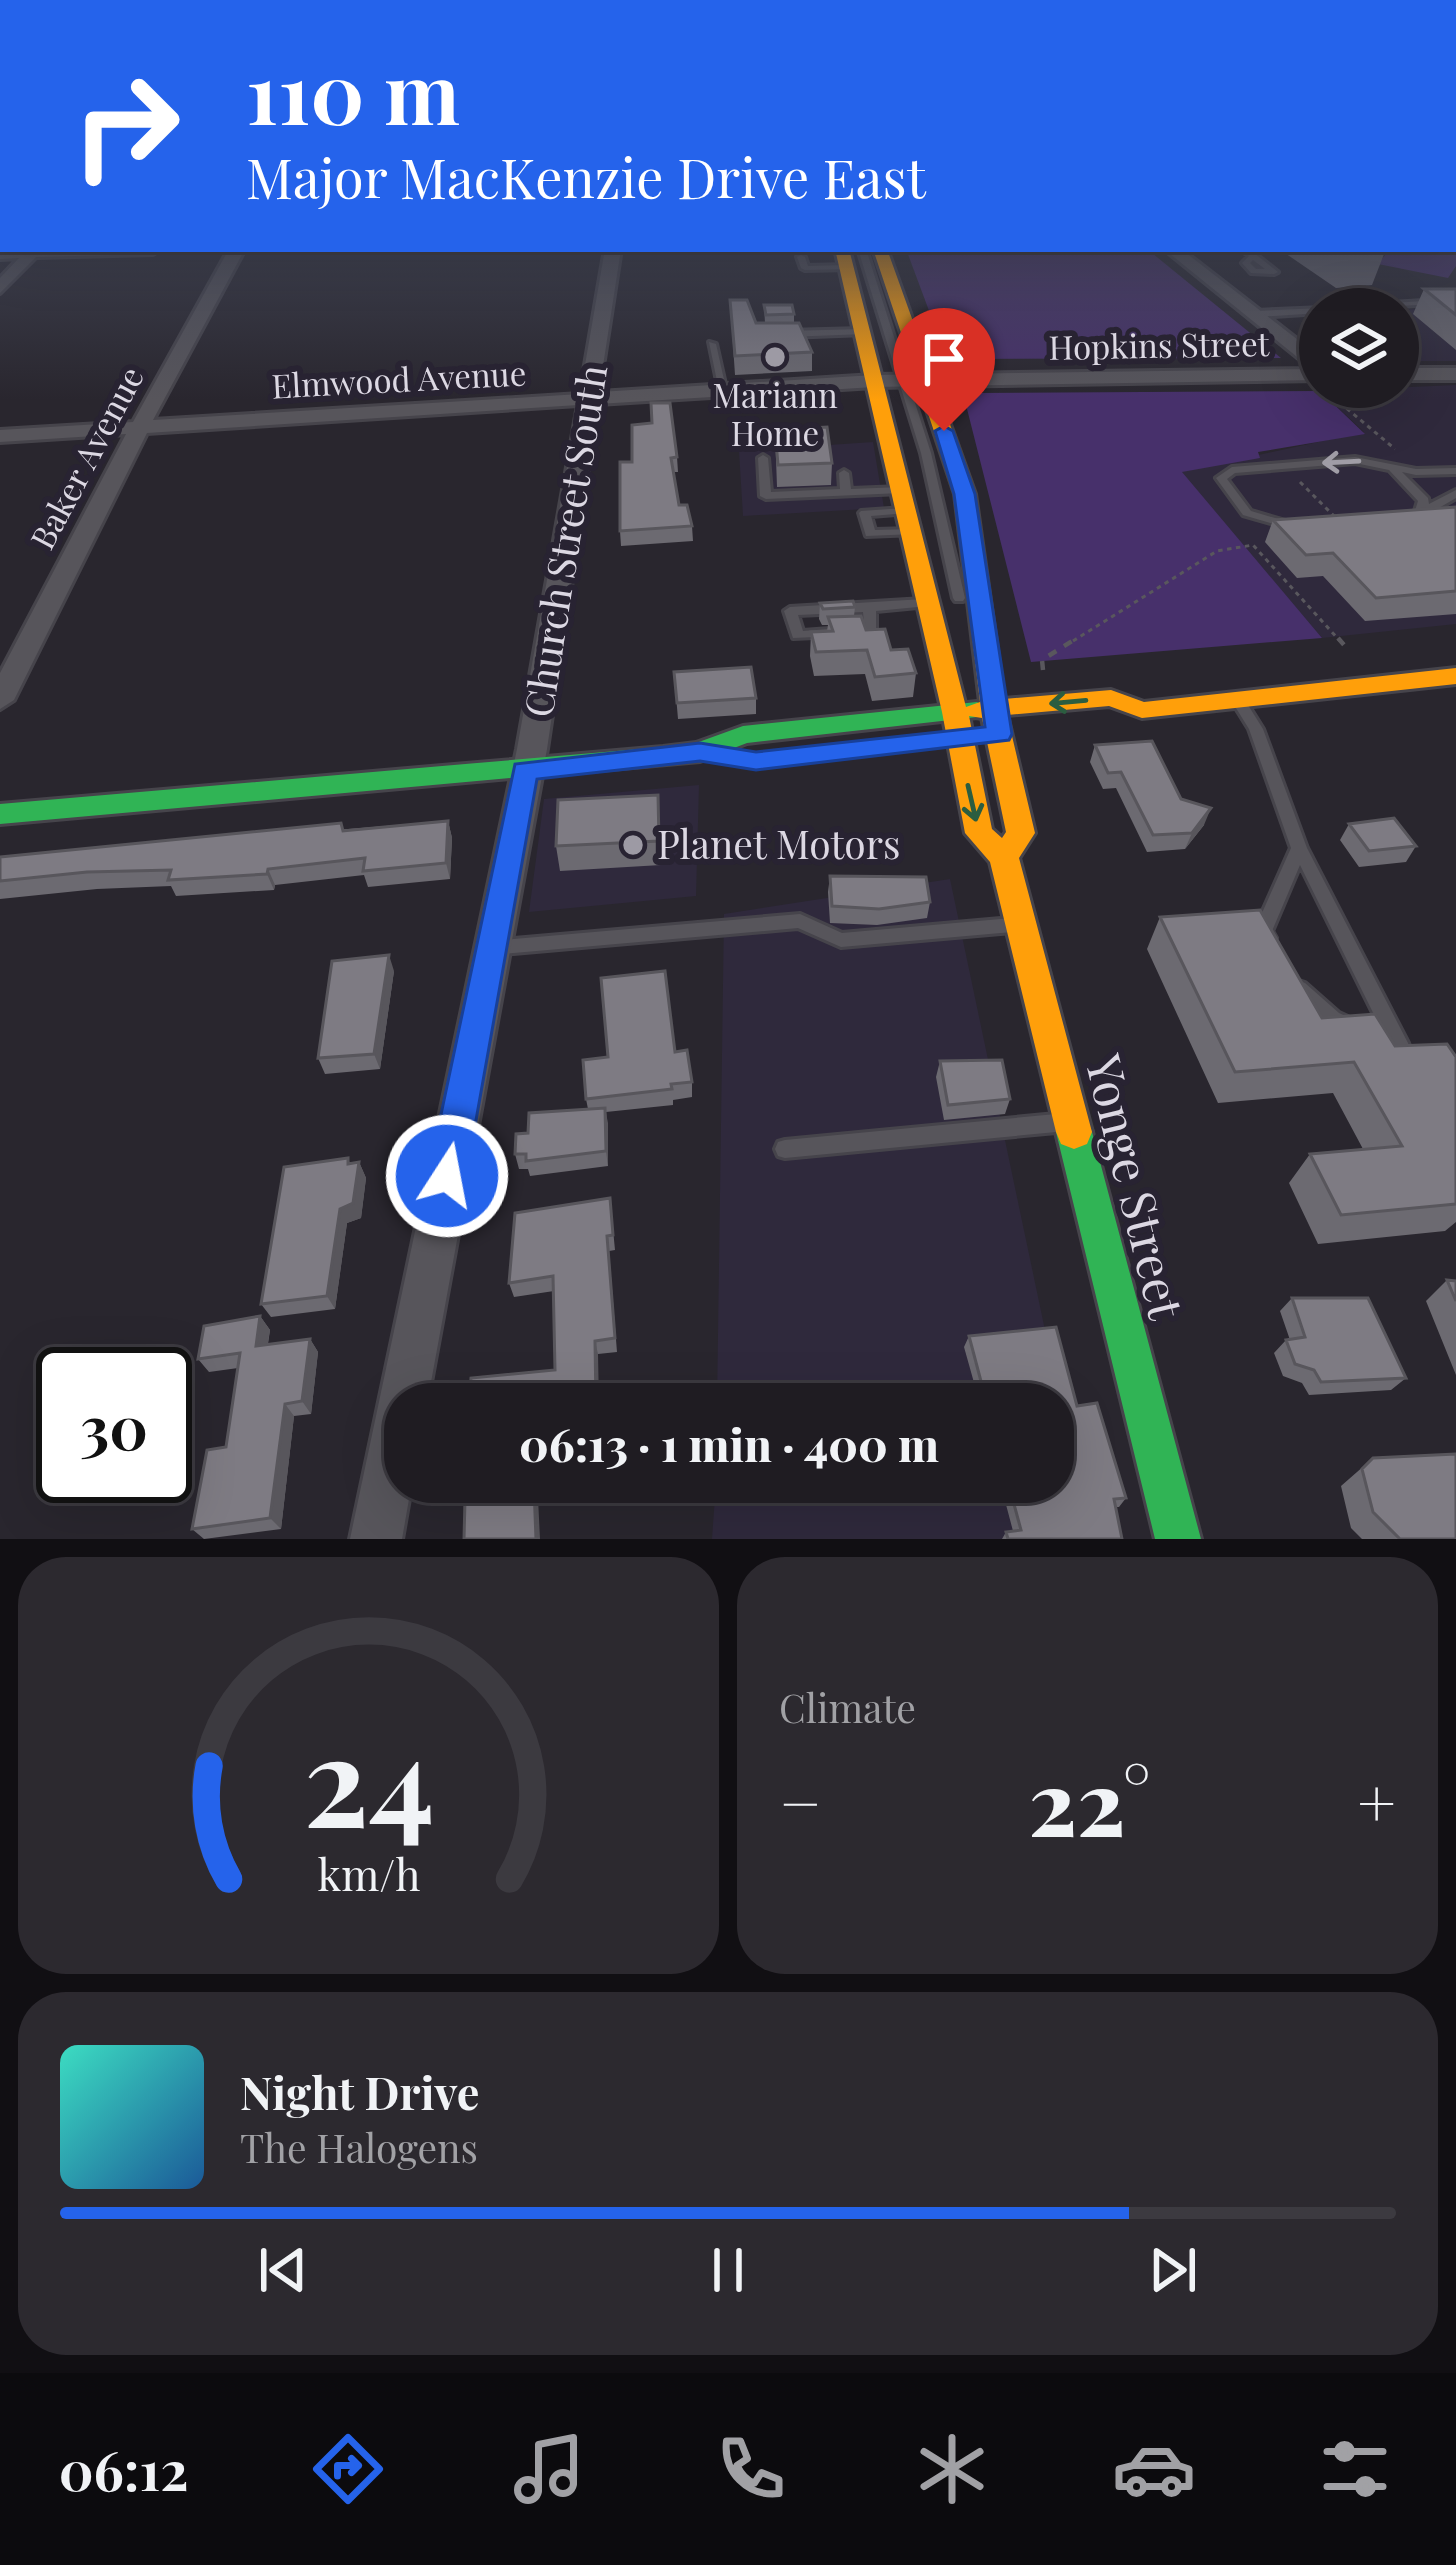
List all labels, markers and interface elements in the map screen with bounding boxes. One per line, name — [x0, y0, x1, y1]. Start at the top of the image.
text: 110 m — [246, 34, 460, 146]
icon: right — [48, 48, 204, 204]
text: Major MacKenzie Drive East — [246, 141, 926, 213]
map controls — [1299, 288, 1419, 408]
button: layers — [1299, 288, 1419, 408]
pin — [893, 308, 995, 431]
street label: Hopkins Street — [1048, 320, 1271, 368]
icon: arrive — [911, 326, 977, 392]
marker: Mariann Home — [762, 344, 788, 370]
street label: Elmwood Avenue — [270, 349, 527, 407]
street label: Baker Avenue — [19, 358, 152, 556]
street label: Church Street South — [510, 361, 618, 721]
place label: Mariann Home — [712, 372, 838, 454]
one-way arrow — [1322, 451, 1361, 474]
one-way arrow — [1049, 690, 1088, 713]
one-way arrow — [962, 783, 984, 821]
place label: Planet Motors — [657, 817, 901, 869]
marker: Planet Motors — [620, 832, 646, 858]
street label: Yonge Street — [1073, 1047, 1201, 1326]
position arrow — [384, 1113, 510, 1239]
speed limit sign: 30 — [36, 1347, 192, 1503]
text: 06:13 · 1 min · 400 m — [519, 1413, 939, 1473]
text: Climate — [779, 1681, 916, 1733]
text: 24 — [303, 1693, 434, 1859]
text: 22° — [1029, 1740, 1150, 1860]
text: − — [779, 1757, 822, 1845]
text: + — [1357, 1757, 1396, 1845]
text: km/h — [317, 1844, 420, 1901]
text: Night Drive — [240, 2061, 479, 2121]
text: The Halogens — [240, 2121, 478, 2173]
icon: previous — [250, 2237, 316, 2303]
icon: pause — [695, 2237, 761, 2303]
icon: next — [1140, 2237, 1206, 2303]
icon: directions — [306, 2427, 390, 2511]
icon: music — [507, 2427, 591, 2511]
icon: phone — [709, 2427, 793, 2511]
icon: climate — [910, 2427, 994, 2511]
icon: car — [1112, 2427, 1196, 2511]
icon: filters — [1313, 2427, 1397, 2511]
text: 06:12 — [59, 2433, 188, 2505]

